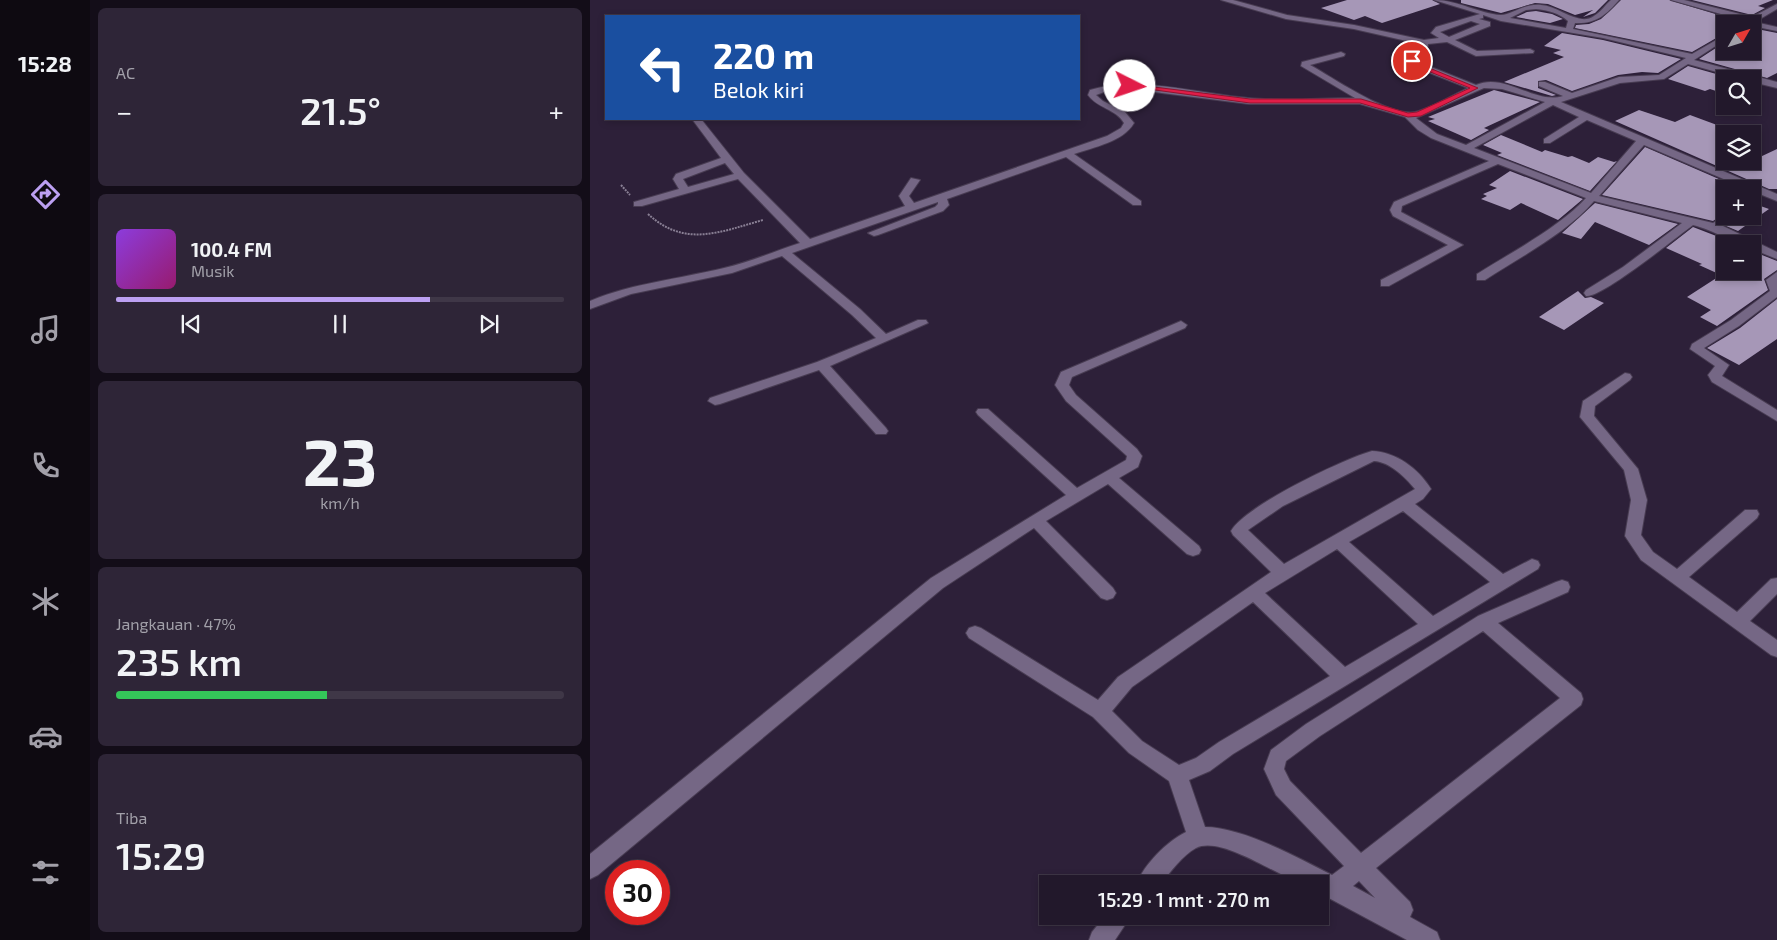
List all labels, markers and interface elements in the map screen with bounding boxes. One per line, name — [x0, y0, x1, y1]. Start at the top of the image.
north arrow — [1716, 15, 1761, 60]
map controls — [1716, 15, 1761, 280]
text: 220 m — [713, 34, 814, 76]
icon: left — [630, 35, 695, 100]
pin — [1391, 40, 1433, 82]
icon: arrive — [1398, 47, 1426, 75]
text: 15:28 — [18, 50, 72, 76]
position arrow — [1103, 59, 1155, 111]
text: AC — [116, 63, 135, 82]
button: search — [1716, 70, 1761, 115]
text: Belok kiri — [713, 76, 804, 102]
text: 21.5° — [300, 87, 381, 133]
text: − — [116, 94, 132, 128]
text: + — [549, 94, 564, 128]
button: layers — [1716, 125, 1761, 170]
icon: directions — [28, 177, 63, 212]
button: + — [1716, 180, 1761, 225]
button: − — [1716, 235, 1761, 280]
text: 100.4 FM — [191, 238, 272, 261]
text: Musik — [191, 261, 234, 280]
icon: previous — [177, 310, 205, 338]
icon: pause — [326, 310, 354, 338]
icon: next — [475, 310, 503, 338]
icon: music — [28, 312, 63, 347]
text: 23 — [303, 421, 377, 499]
icon: phone — [28, 448, 63, 483]
text: km/h — [320, 493, 360, 512]
icon: climate — [28, 584, 63, 619]
text: Jangkauan · 47% — [116, 614, 236, 633]
text: 235 km — [116, 638, 242, 684]
icon: car — [28, 719, 63, 754]
text: Tiba — [116, 808, 147, 827]
text: 15:29 — [116, 832, 206, 878]
icon: filters — [28, 855, 63, 890]
speed limit sign: 30 — [605, 860, 670, 925]
text: 15:29 · 1 mnt · 270 m — [1098, 888, 1270, 911]

